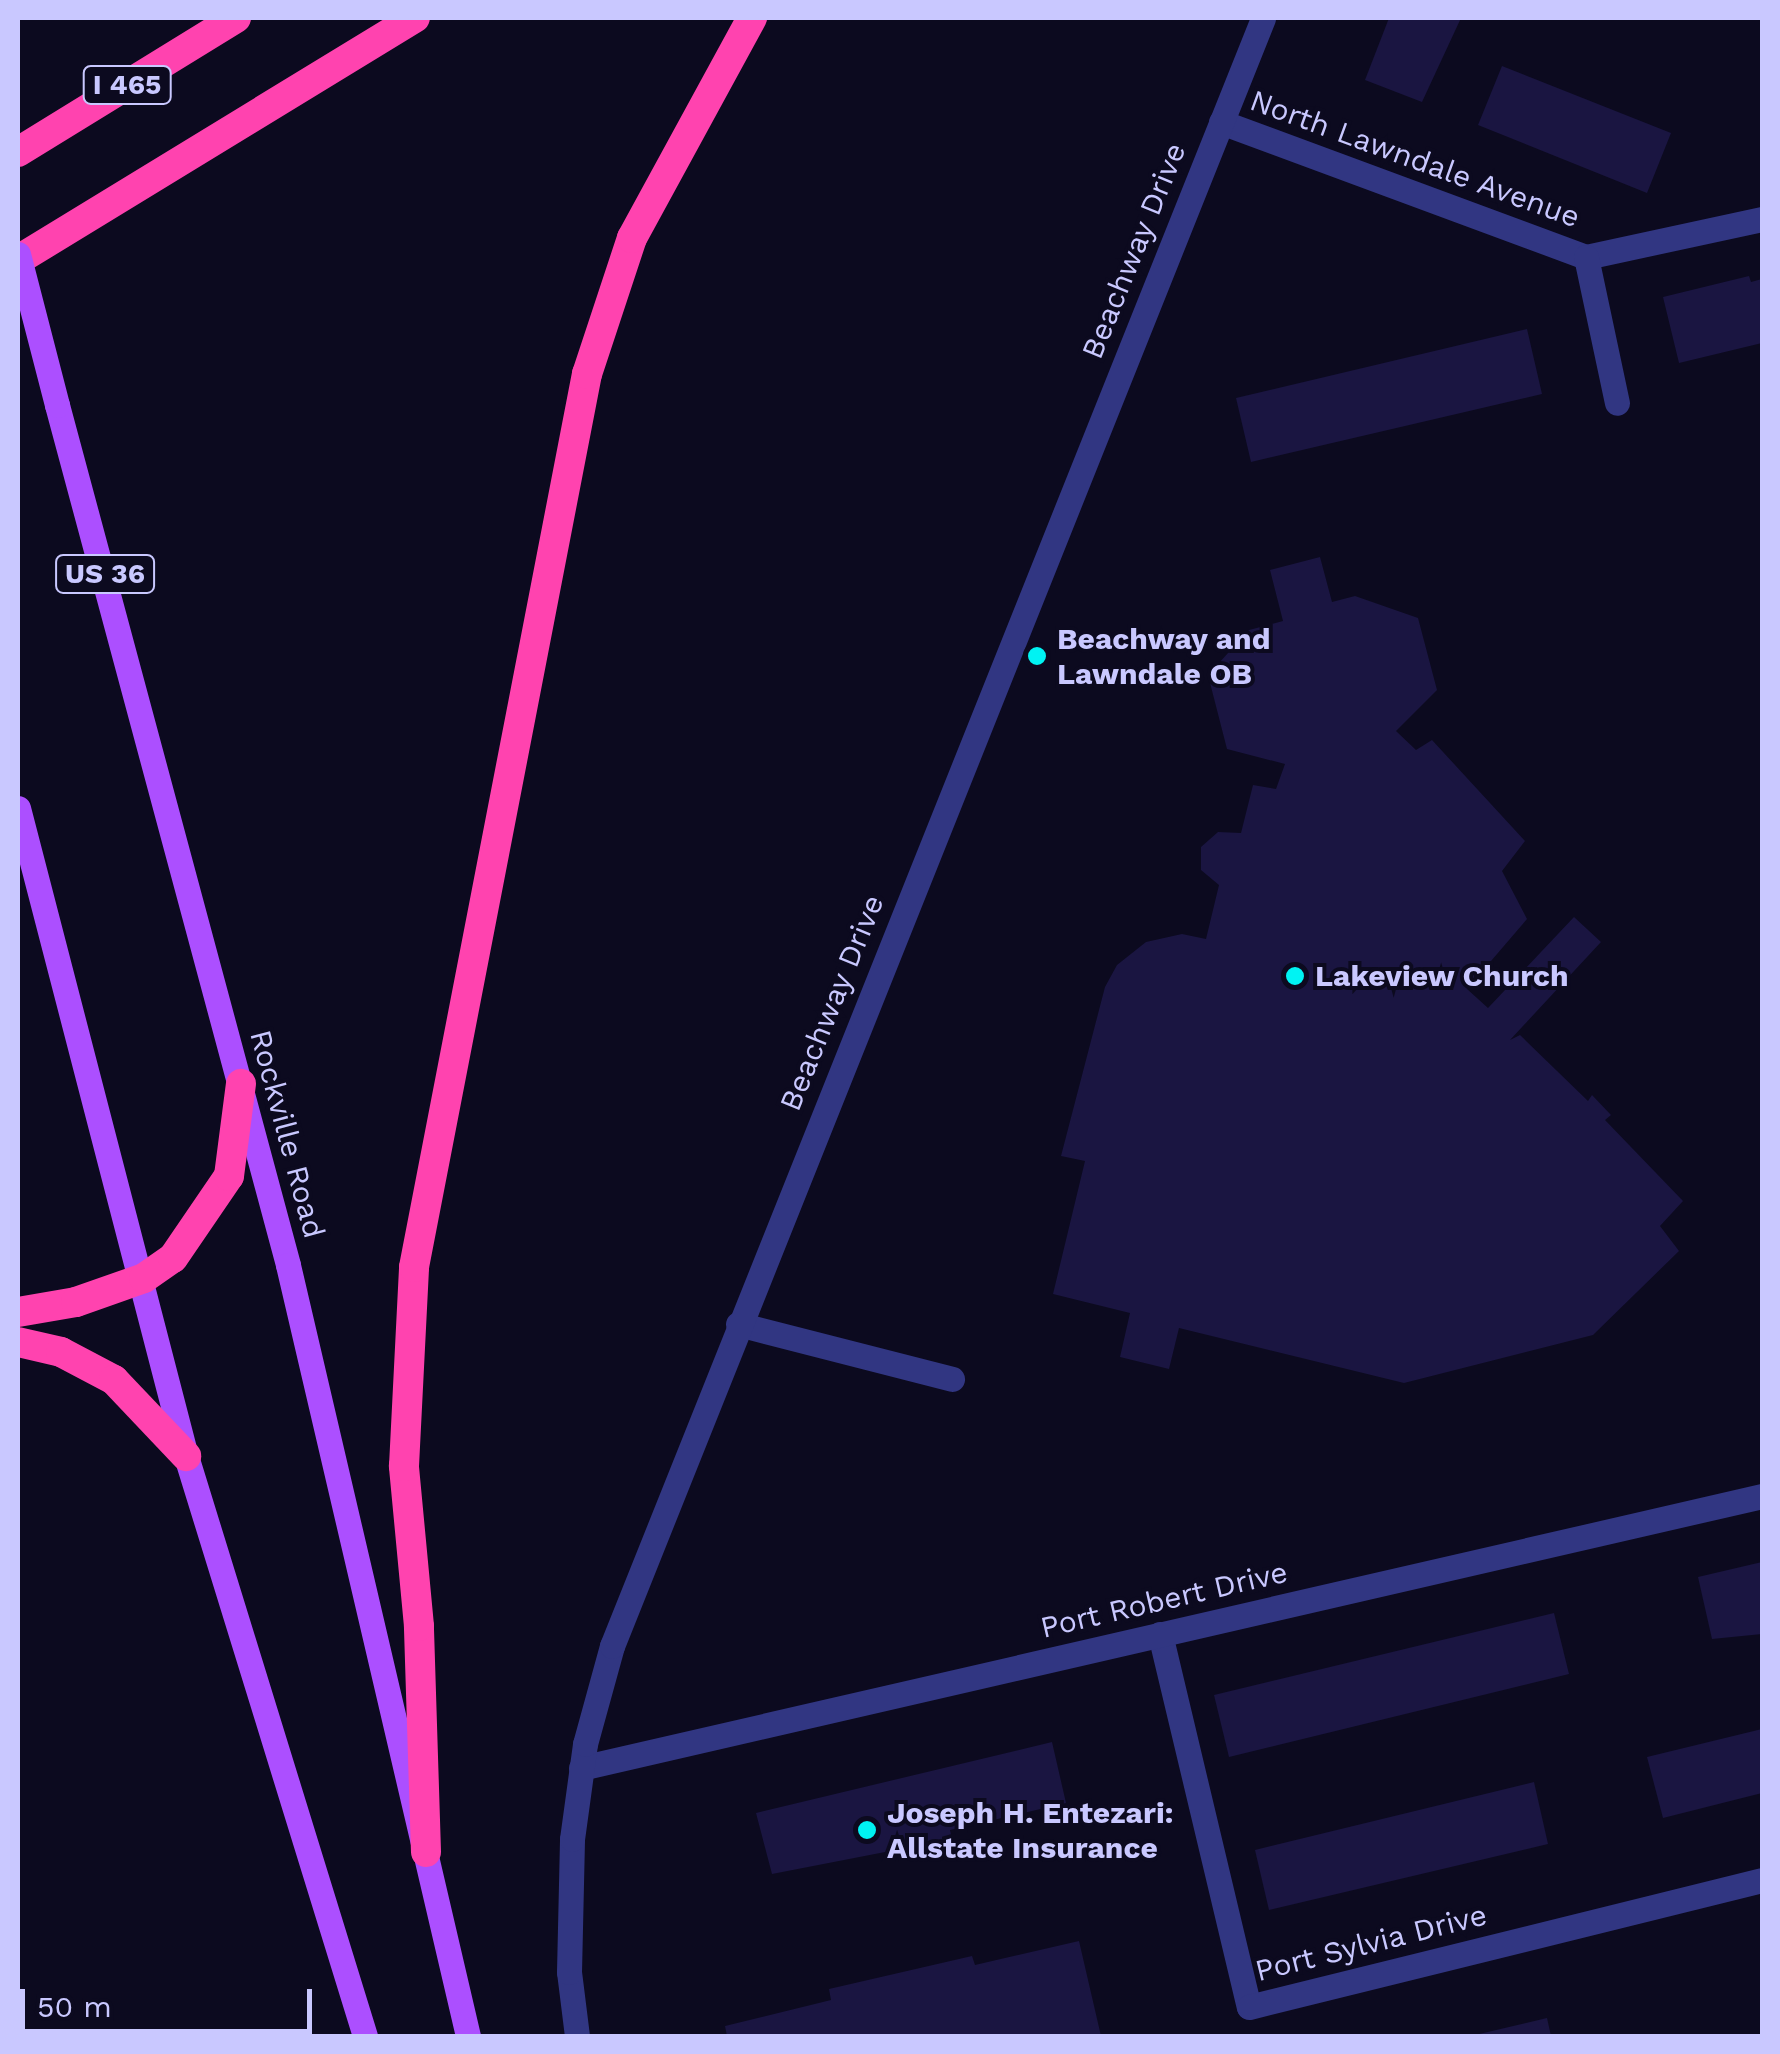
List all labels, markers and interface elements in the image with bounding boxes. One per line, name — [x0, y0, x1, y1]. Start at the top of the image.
road number: I 465 — [82, 62, 172, 108]
street label: North Lawndale Avenue — [1245, 82, 1585, 236]
street label: Beachway Drive — [1074, 138, 1194, 364]
road number: US 36 — [55, 551, 155, 597]
place label: Beachway and Lawndale OB — [1057, 621, 1271, 692]
marker: Beachway and Lawndale OB — [1026, 645, 1048, 667]
street label: Beachway Drive — [772, 890, 892, 1116]
place label: Lakeview Church — [1315, 958, 1569, 994]
marker: Lakeview Church — [1284, 965, 1306, 987]
street label: Rockville Road — [242, 1026, 332, 1242]
street label: Port Robert Drive — [1037, 1554, 1291, 1646]
place label: Joseph H. Entezari: Allstate Insurance — [887, 1795, 1174, 1866]
marker: Joseph H. Entezari: Allstate Insurance — [856, 1819, 878, 1841]
street label: Port Sylvia Drive — [1251, 1897, 1491, 1989]
scale bar — [25, 1969, 318, 2031]
text: 50 m — [37, 1989, 112, 2024]

